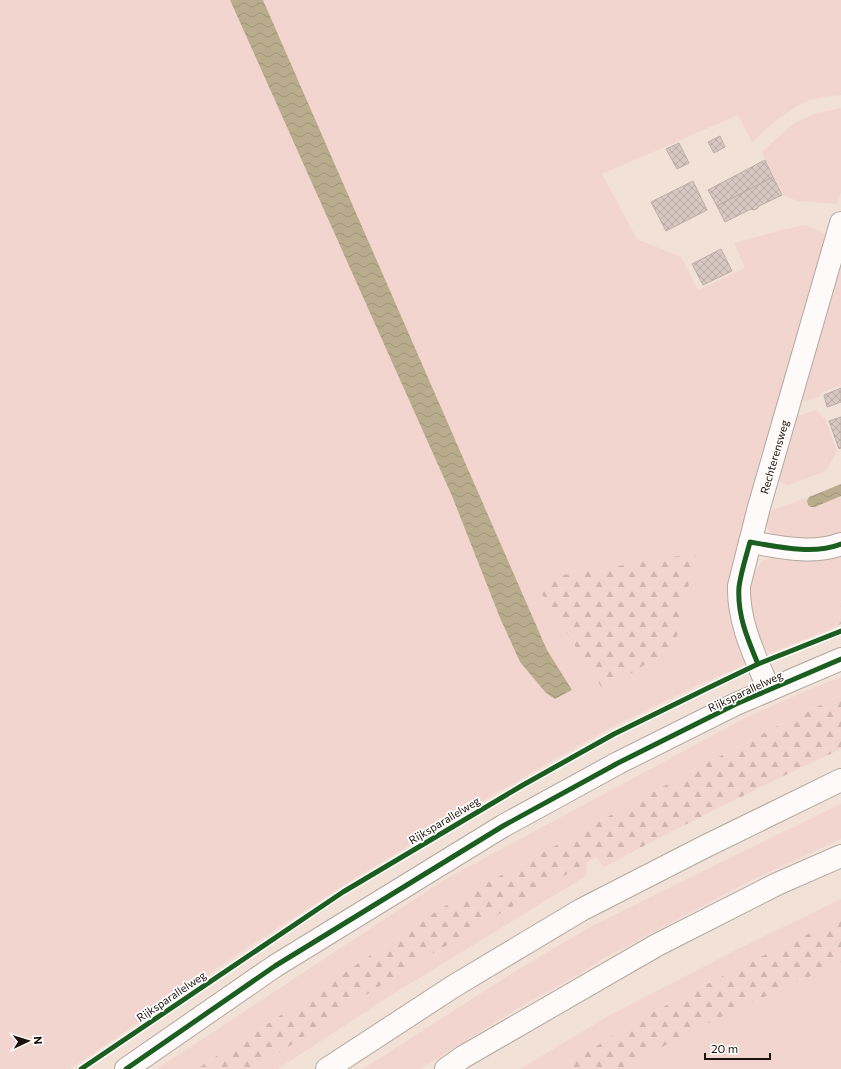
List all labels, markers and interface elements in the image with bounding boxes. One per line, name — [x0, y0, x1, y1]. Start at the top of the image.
street label: Rechterensweg — [757, 418, 790, 495]
street label: Rijksparallelweg — [706, 668, 784, 714]
street label: Rijksparallelweg — [406, 794, 482, 846]
street label: Rijksparallelweg — [134, 968, 208, 1024]
north arrow — [8, 1021, 48, 1061]
scale bar — [705, 1035, 770, 1061]
text: N — [32, 1036, 45, 1045]
text: 20 m — [711, 1041, 738, 1055]

